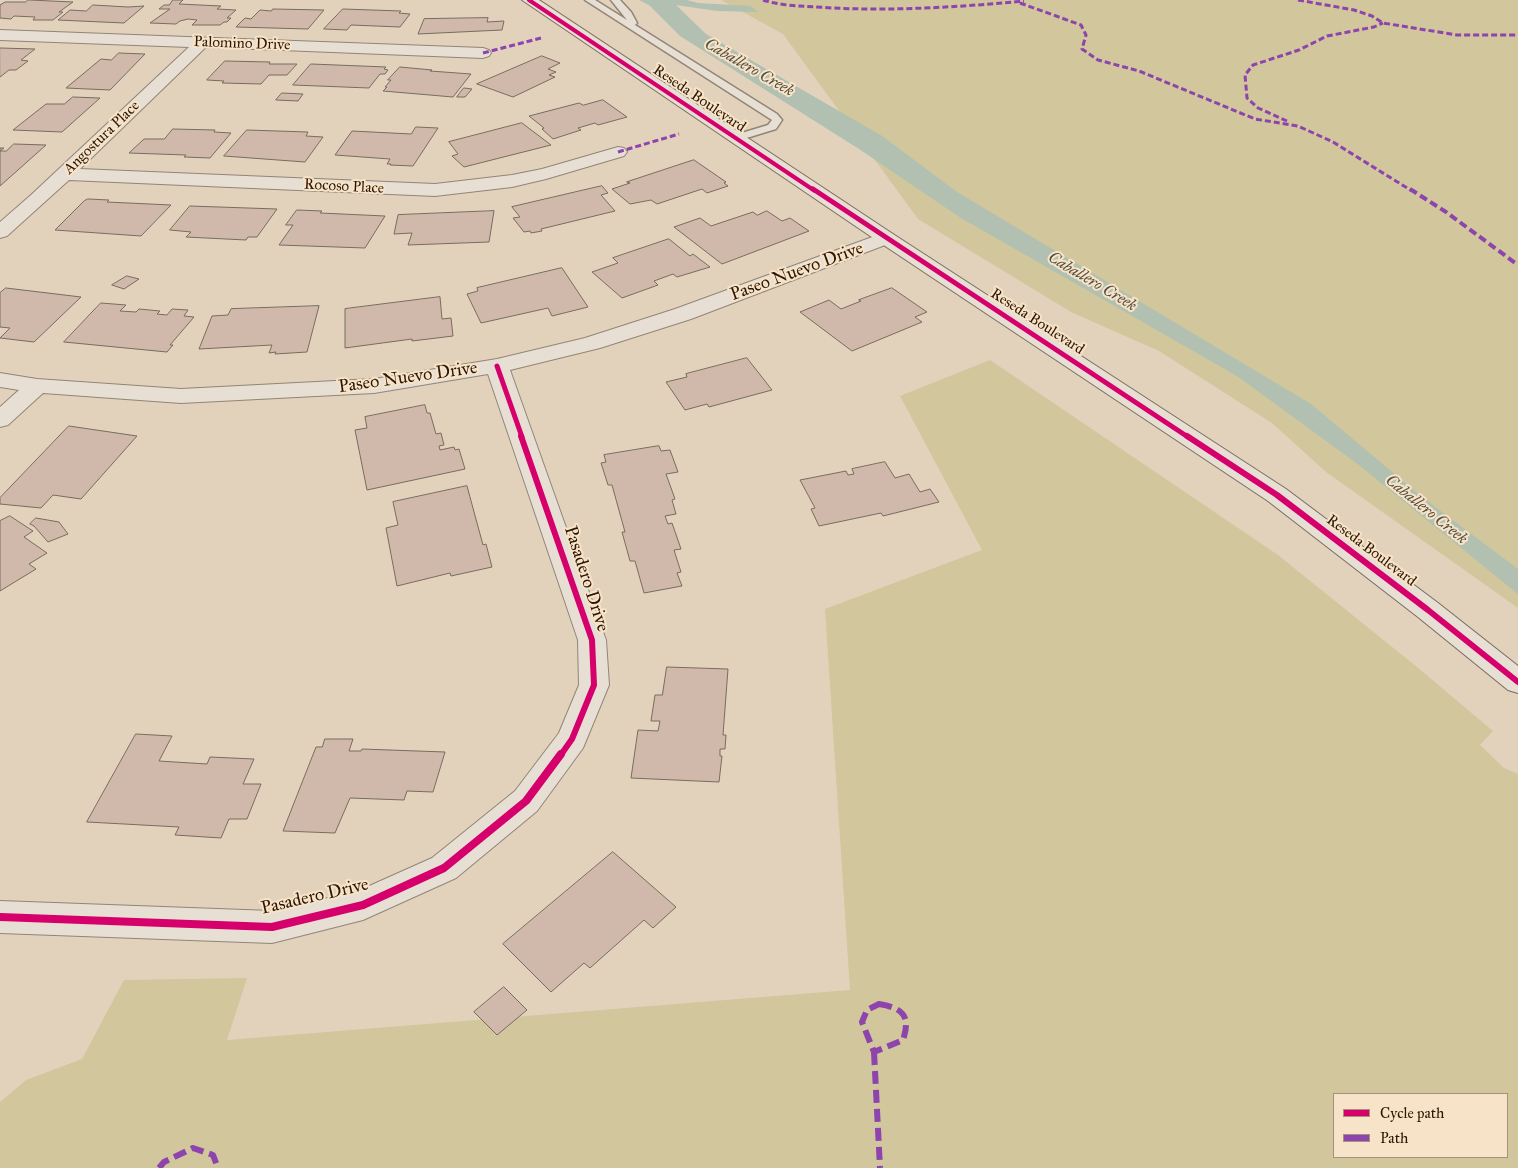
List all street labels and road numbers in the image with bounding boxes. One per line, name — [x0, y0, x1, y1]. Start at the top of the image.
street label: Palomino Drive — [193, 33, 291, 55]
street label: Reseda Boulevard — [649, 61, 749, 137]
street label: Angostura Place — [60, 97, 144, 179]
street label: Rocoso Place — [304, 176, 384, 198]
street label: Paseo Nuevo Drive — [728, 238, 866, 306]
street label: Reseda Boulevard — [987, 285, 1087, 359]
street label: Paseo Nuevo Drive — [337, 358, 479, 398]
street label: Reseda Boulevard — [1323, 511, 1419, 591]
street label: Pasadero Drive — [559, 524, 613, 634]
street label: Pasadero Drive — [259, 874, 371, 920]

